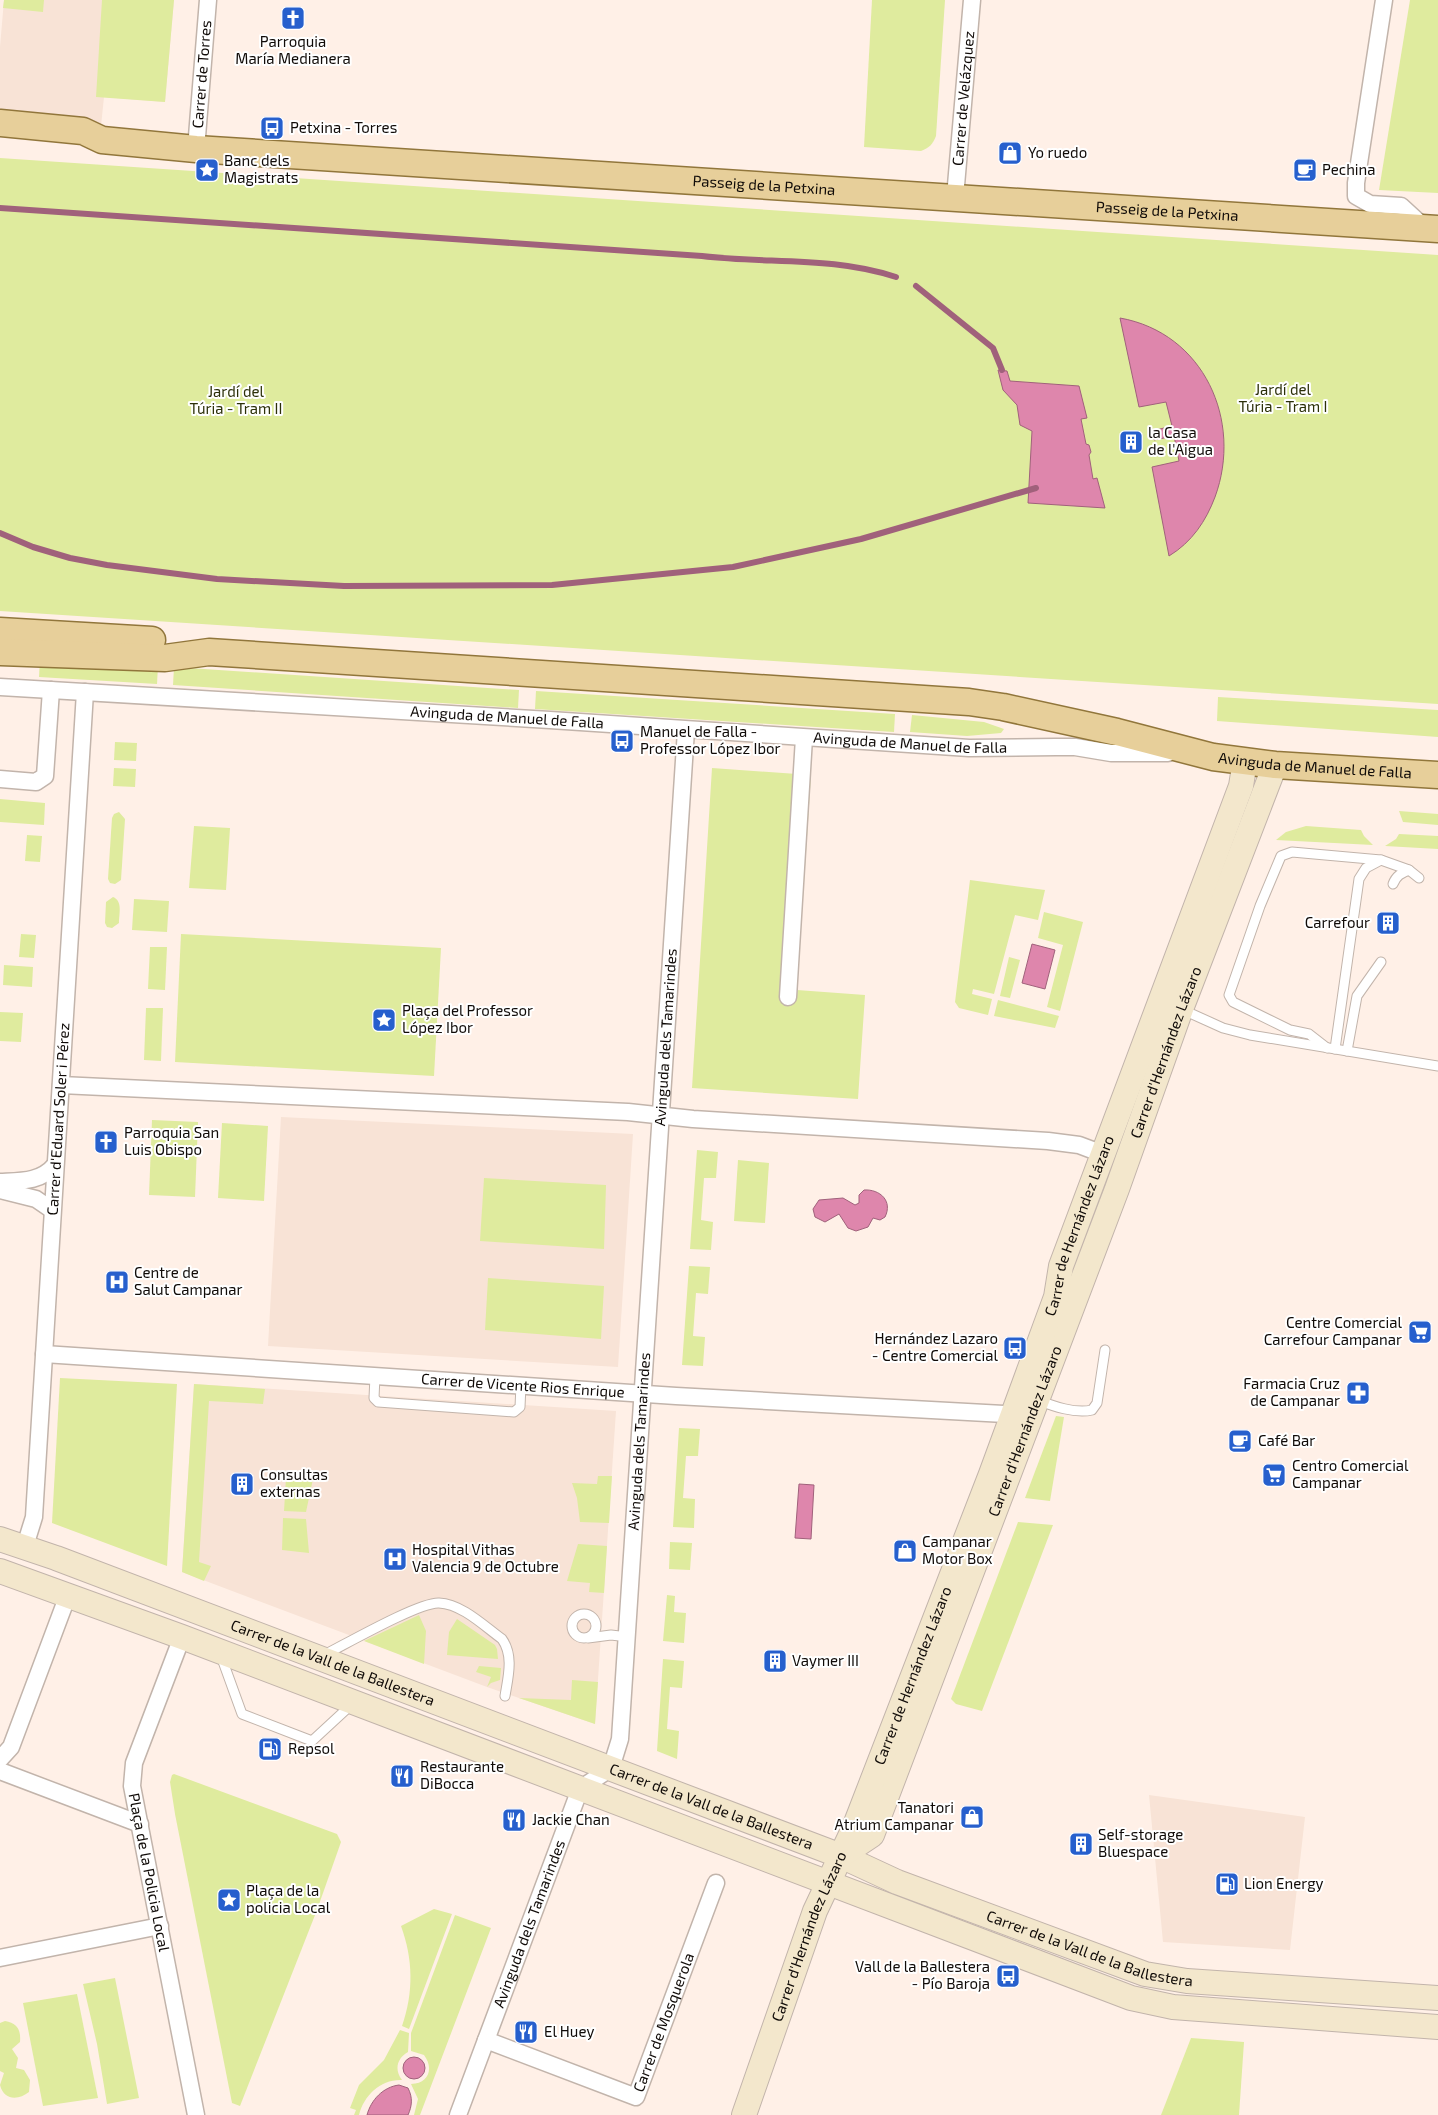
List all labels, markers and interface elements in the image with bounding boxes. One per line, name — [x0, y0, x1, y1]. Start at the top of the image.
church icon: Parroquia María Medianera — [280, 5, 306, 31]
street label: Carrer de Torres — [188, 19, 214, 129]
street label: Carrer de Velázquez — [948, 30, 977, 166]
place label: Parroquia María Medianera — [235, 32, 351, 67]
bus stop icon: Petxina - Torres — [259, 115, 285, 141]
place label: Petxina - Torres — [290, 118, 397, 136]
shop icon: Yo ruedo — [997, 140, 1023, 166]
place label: Yo ruedo — [1028, 143, 1087, 161]
place label: Banc dels Magistrats — [224, 151, 298, 186]
place icon: Banc dels Magistrats — [194, 157, 220, 183]
cafe icon: Pechina — [1292, 157, 1318, 183]
place label: Pechina — [1322, 160, 1376, 178]
street label: Passeig de la Petxina — [692, 171, 836, 198]
street label: Passeig de la Petxina — [1095, 197, 1239, 224]
park label: Jardí del Túria - Tram I — [1239, 380, 1327, 415]
park label: Jardí del Túria - Tram II — [190, 382, 282, 417]
place label: la Casa de l'Aigua — [1148, 423, 1213, 458]
building icon: la Casa de l'Aigua — [1118, 429, 1144, 455]
street label: Avinguda de Manuel de Falla — [410, 702, 605, 732]
place label: Manuel de Falla - Professor López Ibor — [640, 722, 781, 757]
bus stop icon: Manuel de Falla - Professor López Ibor — [609, 728, 635, 754]
street label: Avinguda de Manuel de Falla — [813, 728, 1007, 756]
street label: Avinguda de Manuel de Falla — [1217, 748, 1412, 781]
building icon: Carrefour — [1375, 910, 1401, 936]
place label: Carrefour — [1305, 913, 1370, 931]
street label: Avinguda dels Tamarindes — [650, 948, 680, 1127]
street label: Carrer d'Hernández Lázaro — [1126, 964, 1205, 1140]
place label: Plaça del Professor López Ibor — [402, 1001, 533, 1036]
place icon: Plaça del Professor López Ibor — [371, 1007, 397, 1033]
street label: Carrer d'Eduard Soler i Pérez — [43, 1022, 73, 1216]
place label: Parroquia San Luis Obispo — [124, 1123, 219, 1158]
church icon: Parroquia San Luis Obispo — [93, 1129, 119, 1155]
street label: Carrer de Hernández Lázaro — [1040, 1133, 1117, 1318]
place label: Centre de Salut Campanar — [134, 1263, 243, 1298]
hospital icon: Centre de Salut Campanar — [104, 1269, 130, 1295]
place label: Centre Comercial Carrefour Campanar — [1264, 1313, 1403, 1348]
supermarket icon: Centre Comercial Carrefour Campanar — [1407, 1319, 1433, 1345]
place label: Hernández Lazaro - Centre Comercial — [872, 1329, 999, 1364]
bus stop icon: Hernández Lazaro - Centre Comercial — [1002, 1335, 1028, 1361]
street label: Carrer d'Hernández Lázaro — [984, 1343, 1065, 1519]
street label: Avinguda dels Tamarindes — [624, 1352, 653, 1531]
street label: Carrer de Vicente Rios Enrique — [421, 1369, 625, 1401]
place label: Farmacia Cruz de Campanar — [1243, 1374, 1340, 1409]
pharmacy icon: Farmacia Cruz de Campanar — [1345, 1380, 1371, 1406]
cafe icon: Café Bar — [1227, 1428, 1253, 1454]
place label: Café Bar — [1258, 1431, 1315, 1449]
place label: Centro Comercial Campanar — [1292, 1456, 1409, 1491]
supermarket icon: Centro Comercial Campanar — [1261, 1462, 1287, 1488]
place label: Consultas externas — [260, 1465, 328, 1500]
building icon: Consultas externas — [229, 1471, 255, 1497]
place label: Campanar Motor Box — [922, 1532, 993, 1567]
shop icon: Campanar Motor Box — [892, 1538, 918, 1564]
place label: Hospital Vithas Valencia 9 de Octubre — [412, 1540, 559, 1575]
hospital icon: Hospital Vithas Valencia 9 de Octubre — [382, 1546, 408, 1572]
street label: Carrer de Hernández Lázaro — [869, 1584, 955, 1767]
street label: Carrer de la Vall de la Ballestera — [228, 1615, 437, 1709]
building icon: Vaymer III — [762, 1648, 788, 1674]
place label: Vaymer III — [792, 1651, 859, 1669]
fuel station icon: Repsol — [257, 1736, 283, 1762]
place label: Repsol — [288, 1739, 335, 1757]
place label: Restaurante DiBocca — [420, 1757, 504, 1792]
street label: Carrer de la Vall de la Ballestera — [607, 1759, 816, 1853]
restaurant icon: Restaurante DiBocca — [389, 1763, 415, 1789]
street label: Plaça de la Policia Local — [126, 1791, 174, 1954]
place label: Tanatori Atrium Campanar — [835, 1798, 954, 1833]
shop icon: Tanatori Atrium Campanar — [959, 1804, 985, 1830]
restaurant icon: Jackie Chan — [501, 1807, 527, 1833]
place label: Jackie Chan — [532, 1810, 610, 1828]
place label: Self-storage Bluespace — [1098, 1825, 1183, 1860]
building icon: Self-storage Bluespace — [1068, 1831, 1094, 1857]
street label: Avinguda dels Tamarindes — [489, 1837, 568, 2010]
street label: Carrer d'Hernández Lázaro — [767, 1848, 850, 2024]
fuel station icon: Lion Energy — [1214, 1871, 1240, 1897]
place label: Lion Energy — [1244, 1874, 1324, 1892]
place label: Plaça de la policia Local — [246, 1881, 331, 1916]
place icon: Plaça de la policia Local — [216, 1887, 242, 1913]
street label: Carrer de la Vall de la Ballestera — [984, 1906, 1193, 1989]
street label: Carrer de Mosquerola — [629, 1950, 697, 2094]
place label: Vall de la Ballestera - Pío Baroja — [855, 1957, 990, 1993]
bus stop icon: Vall de la Ballestera - Pío Baroja — [995, 1963, 1021, 1989]
restaurant icon: El Huey — [513, 2019, 539, 2045]
place label: El Huey — [544, 2022, 594, 2040]

